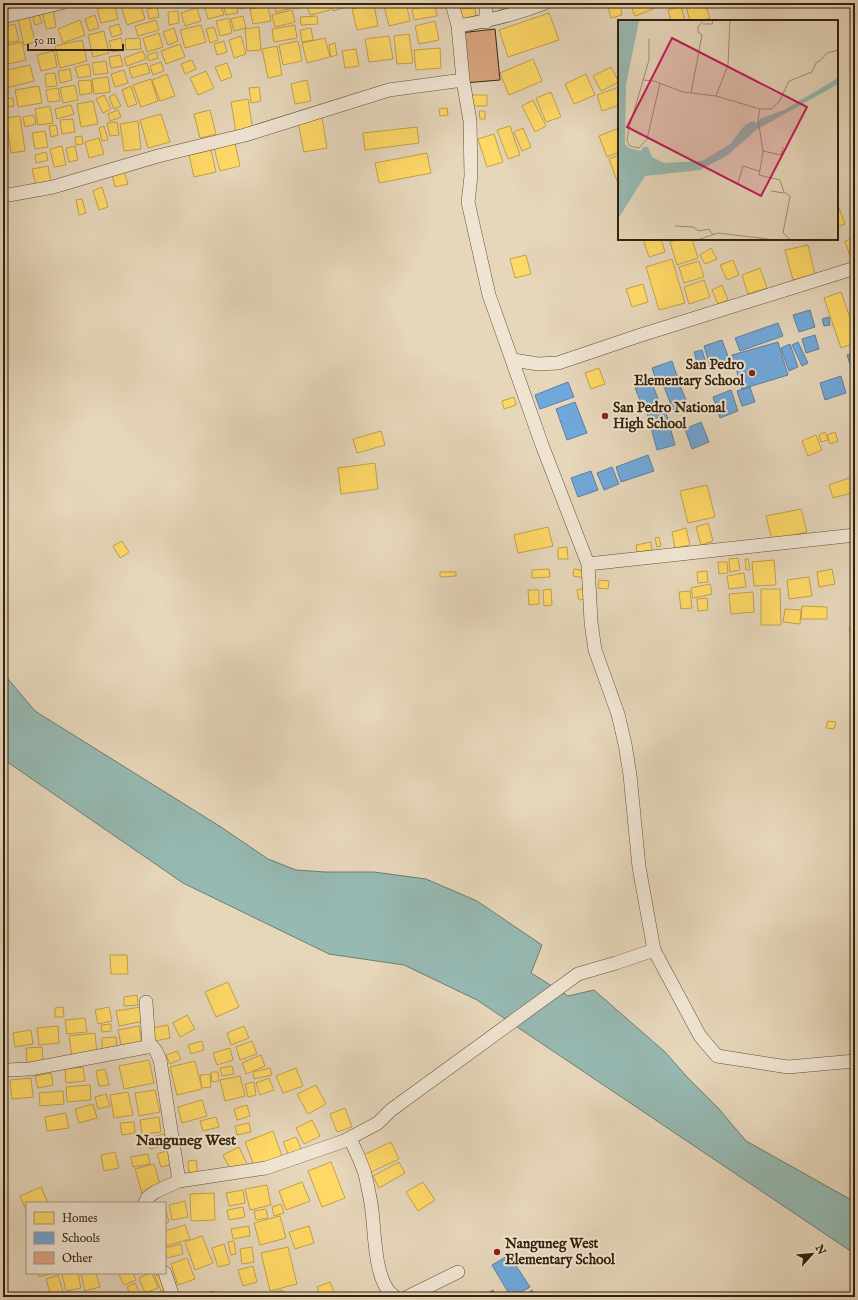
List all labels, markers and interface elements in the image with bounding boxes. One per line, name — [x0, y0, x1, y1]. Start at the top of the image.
inset map — [618, 20, 838, 240]
scale bar — [28, 26, 123, 52]
text: 50 m — [34, 33, 56, 48]
place label: San Pedro Elementary School — [634, 356, 745, 390]
marker: San Pedro Elementary School — [747, 368, 757, 378]
place label: San Pedro National High School — [613, 399, 727, 433]
marker: San Pedro National High School — [600, 411, 610, 421]
district label: Nanguneg West — [135, 1131, 237, 1150]
legend — [26, 1202, 166, 1274]
text: Homes — [62, 1211, 98, 1226]
text: Schools — [62, 1231, 100, 1246]
north arrow — [792, 1234, 832, 1274]
place label: Nanguneg West Elementary School — [504, 1235, 616, 1269]
text: N — [811, 1242, 829, 1258]
marker: Nanguneg West Elementary School — [492, 1247, 502, 1257]
text: Other — [62, 1251, 93, 1266]

